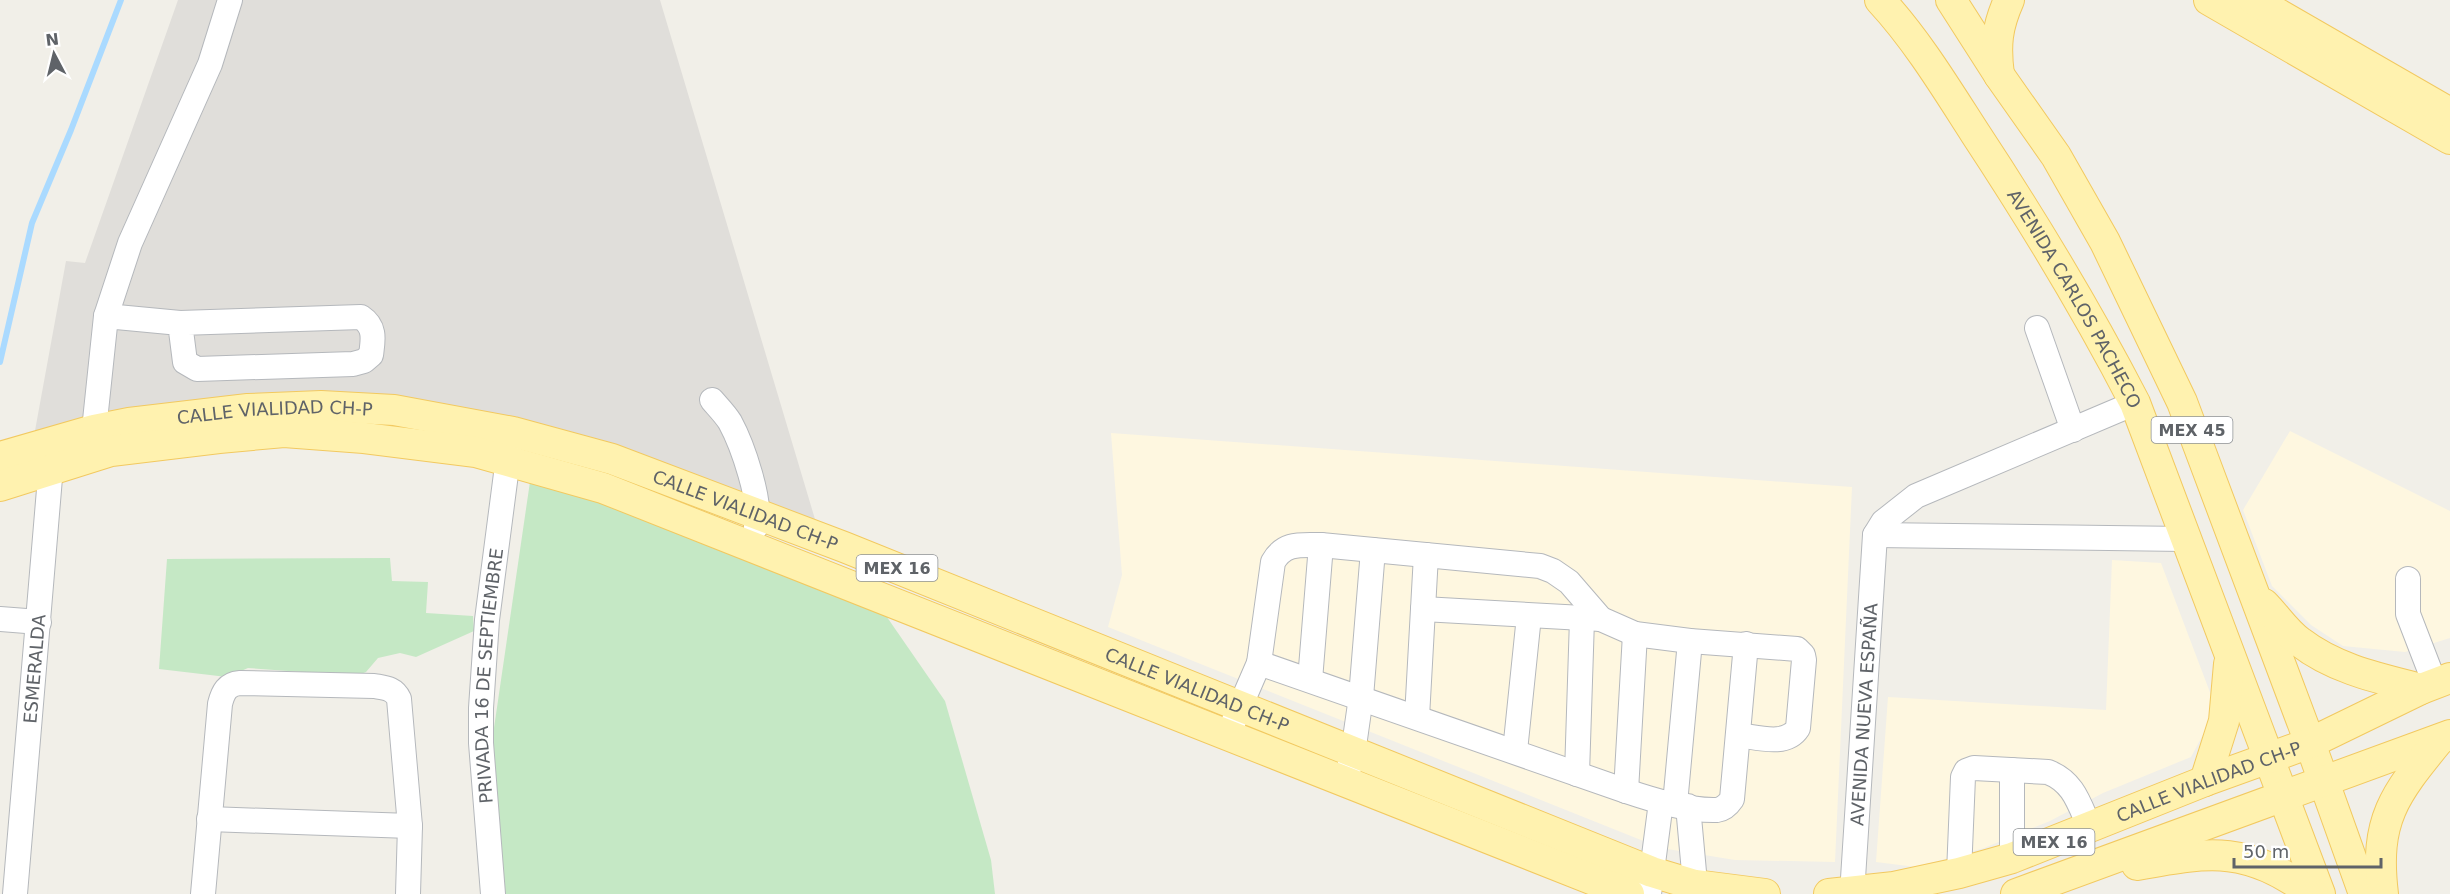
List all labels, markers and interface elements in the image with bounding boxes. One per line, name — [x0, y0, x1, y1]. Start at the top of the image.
north arrow — [24, 24, 84, 84]
text: N — [44, 29, 60, 50]
street label: AVENIDA CARLOS PACHECO — [2003, 185, 2146, 411]
street label: CALLE VIALIDAD CH-P — [176, 395, 373, 428]
road number: MEX 45 — [2152, 417, 2232, 443]
street label: CALLE VIALIDAD CH-P — [650, 465, 841, 554]
street label: PRIVADA 16 DE SEPTIEMBRE — [470, 547, 507, 804]
road number: MEX 16 — [856, 555, 938, 581]
street label: AVENIDA NUEVA ESPAÑA — [1846, 602, 1881, 826]
street label: ESMERALDA — [19, 613, 49, 724]
street label: CALLE VIALIDAD CH-P — [1102, 643, 1292, 736]
street label: CALLE VIALIDAD CH-P — [2113, 737, 2304, 826]
road number: MEX 16 — [2014, 829, 2094, 855]
scale bar — [2234, 831, 2381, 869]
text: 50 m — [2243, 841, 2289, 862]

